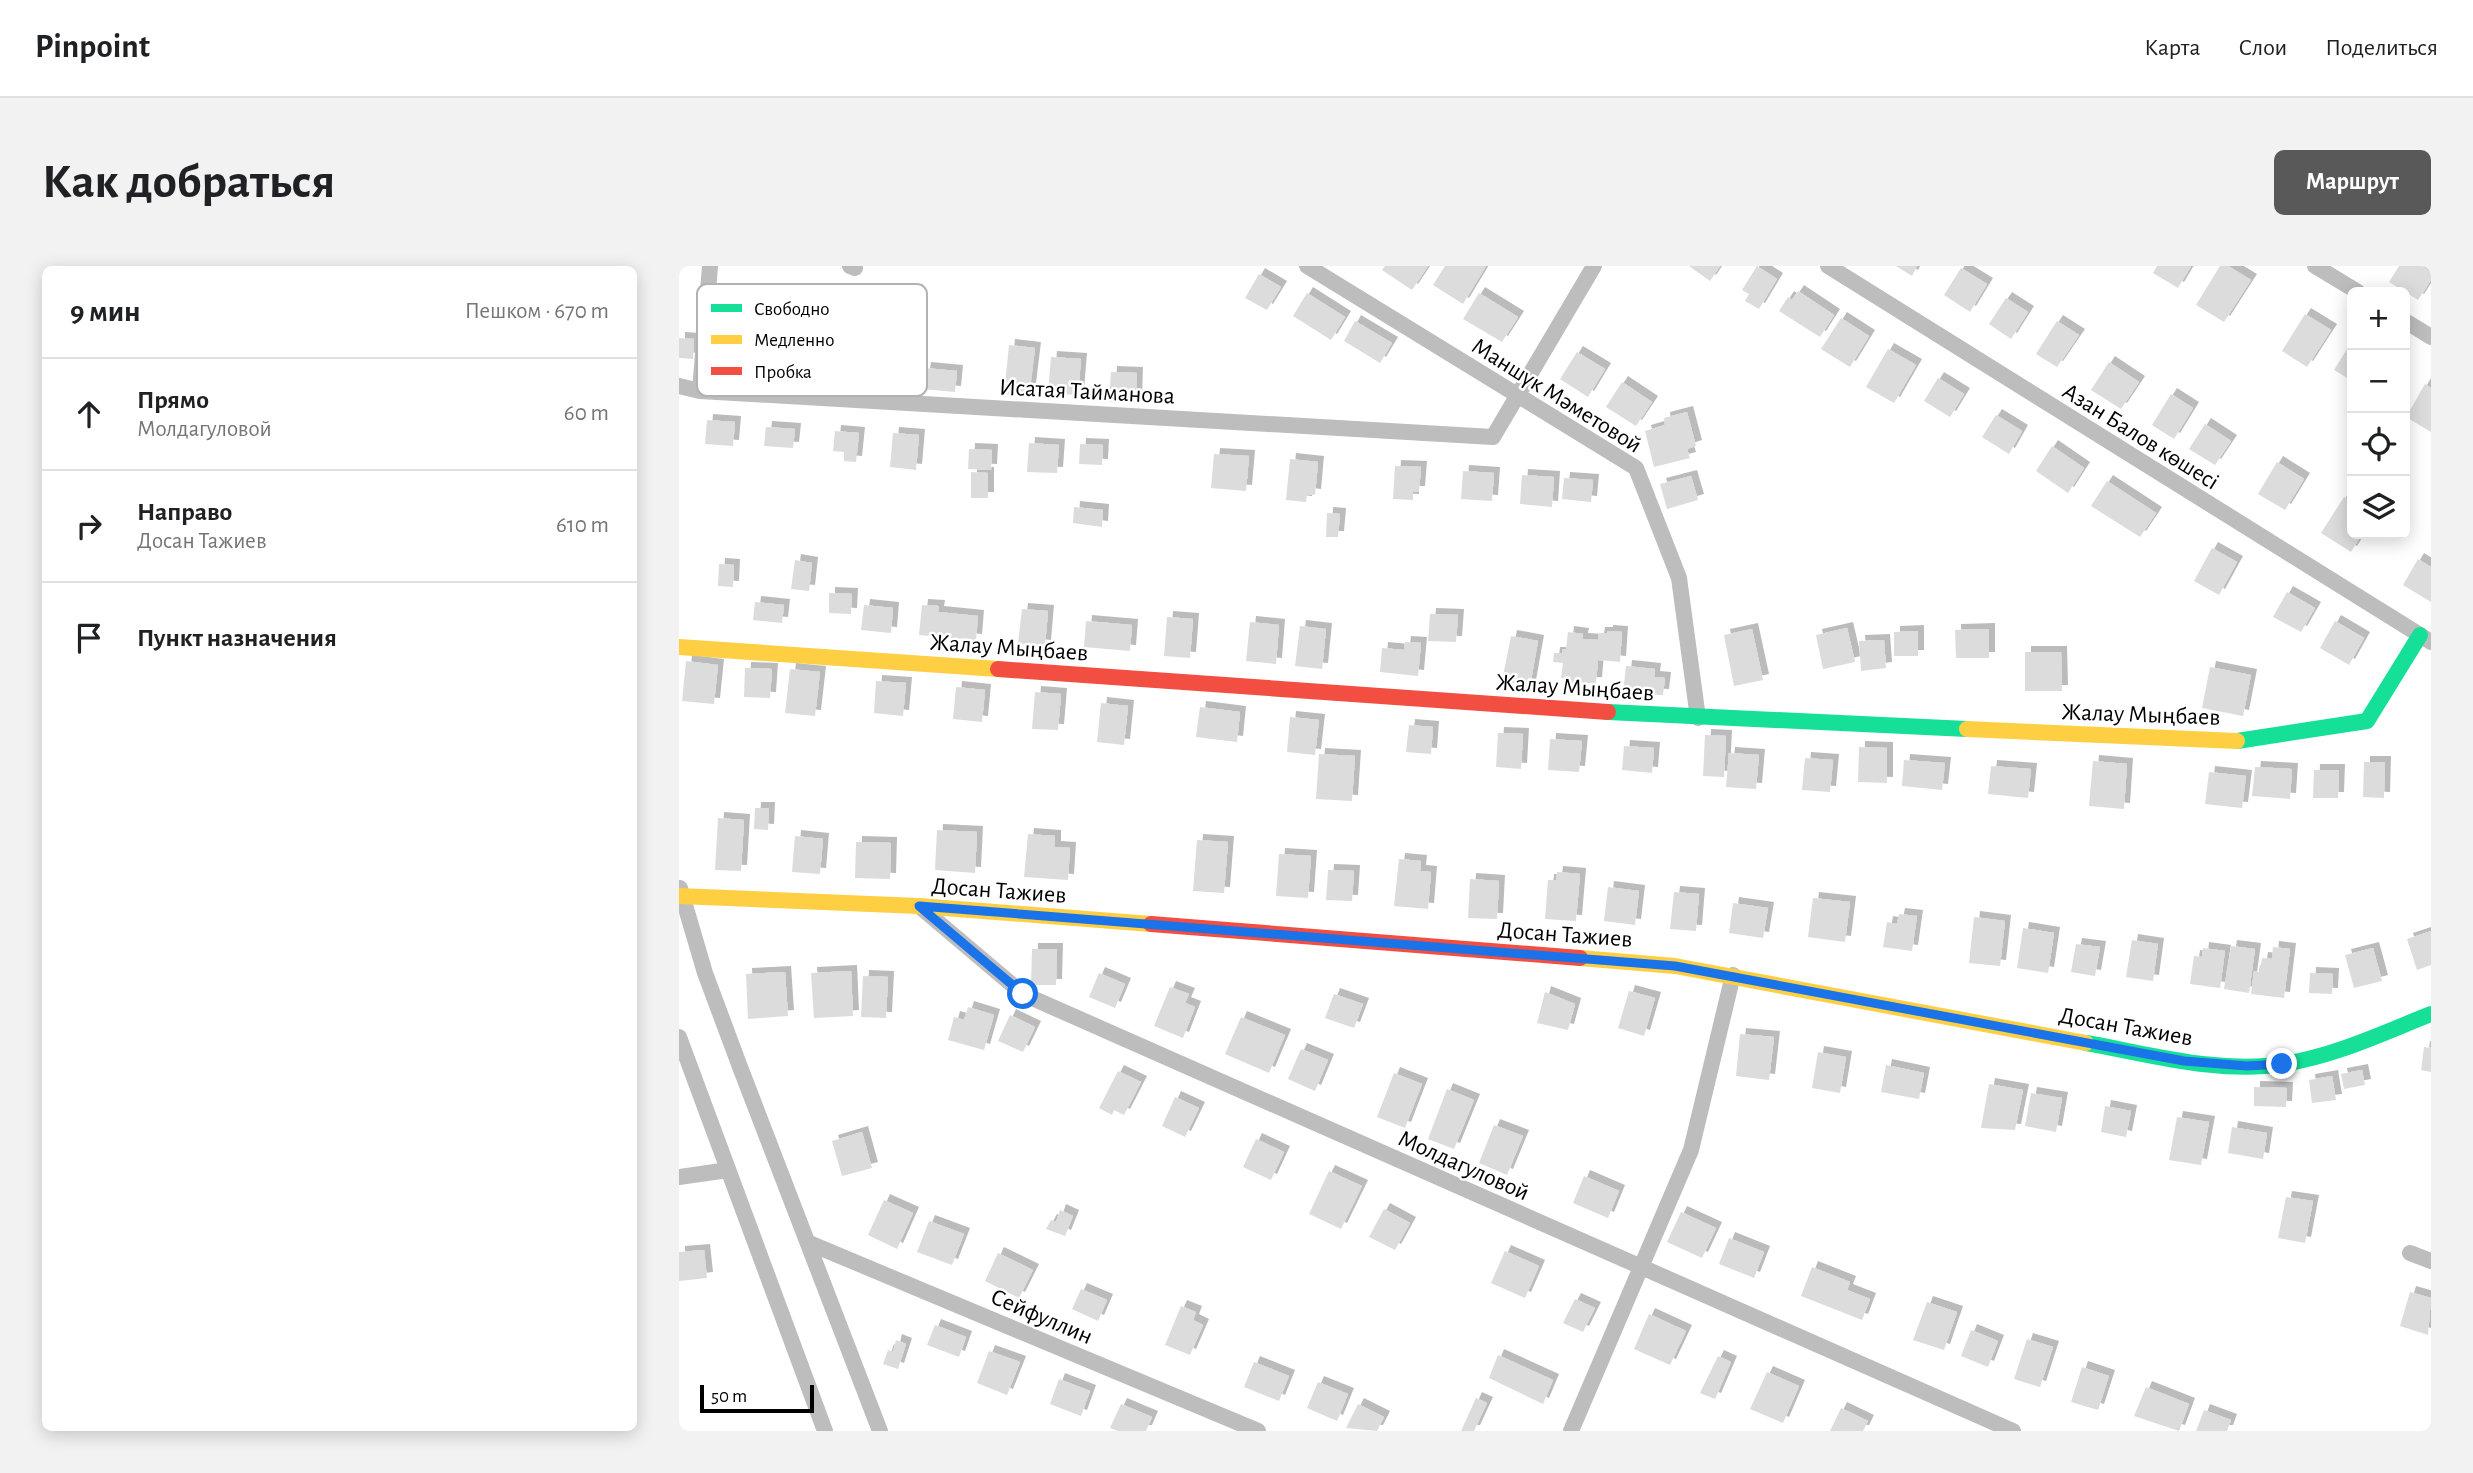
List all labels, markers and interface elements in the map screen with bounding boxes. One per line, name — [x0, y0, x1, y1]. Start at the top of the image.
text: Pinpoint — [35, 31, 150, 64]
text: Карта — [2144, 36, 2200, 60]
text: Слои — [2238, 36, 2287, 60]
text: Поделиться — [2325, 36, 2438, 60]
button: Маршрут — [2274, 150, 2431, 215]
text: Как добраться — [42, 158, 335, 207]
legend — [697, 284, 927, 396]
map controls — [2347, 287, 2410, 539]
button: + — [2347, 287, 2410, 350]
text: 9 мин — [70, 297, 141, 327]
text: Пешком · 670 m — [465, 300, 609, 323]
text: Свободно — [754, 300, 830, 319]
text: Медленно — [754, 331, 834, 350]
street label: Маншүк Мәметовой — [1467, 334, 1646, 458]
button: − — [2347, 350, 2410, 413]
text: Пробка — [754, 363, 812, 382]
street label: Исатая Тайманова — [998, 375, 1175, 409]
street label: Азан Балов көшесі — [2058, 379, 2223, 494]
text: Прямо — [137, 387, 209, 413]
icon: ahead — [70, 395, 108, 433]
text: 60 m — [564, 402, 609, 425]
button: locate — [2347, 413, 2410, 476]
text: Молдагуловой — [137, 418, 272, 441]
button: layers — [2347, 476, 2410, 539]
text: Направо — [137, 499, 232, 525]
icon: right — [70, 507, 108, 545]
text: 610 m — [556, 514, 609, 537]
text: Досан Тажиев — [137, 530, 267, 553]
icon: arrive — [70, 619, 108, 657]
text: Пункт назначения — [137, 625, 337, 651]
street label: Жалау Мыңбаев — [929, 630, 1089, 666]
street label: Жалау Мыңбаев — [1495, 670, 1655, 706]
street label: Жалау Мыңбаев — [2061, 700, 2221, 730]
street label: Досан Тажиев — [931, 874, 1067, 908]
street label: Досан Тажиев — [1497, 918, 1633, 952]
route start — [1007, 978, 1038, 1009]
street label: Досан Тажиев — [2057, 1003, 2194, 1051]
route end — [2266, 1048, 2297, 1079]
street label: Молдагуловой — [1395, 1126, 1533, 1205]
street label: Сейфуллин — [987, 1285, 1096, 1349]
scale bar — [700, 1382, 814, 1414]
text: 50 m — [711, 1387, 747, 1406]

